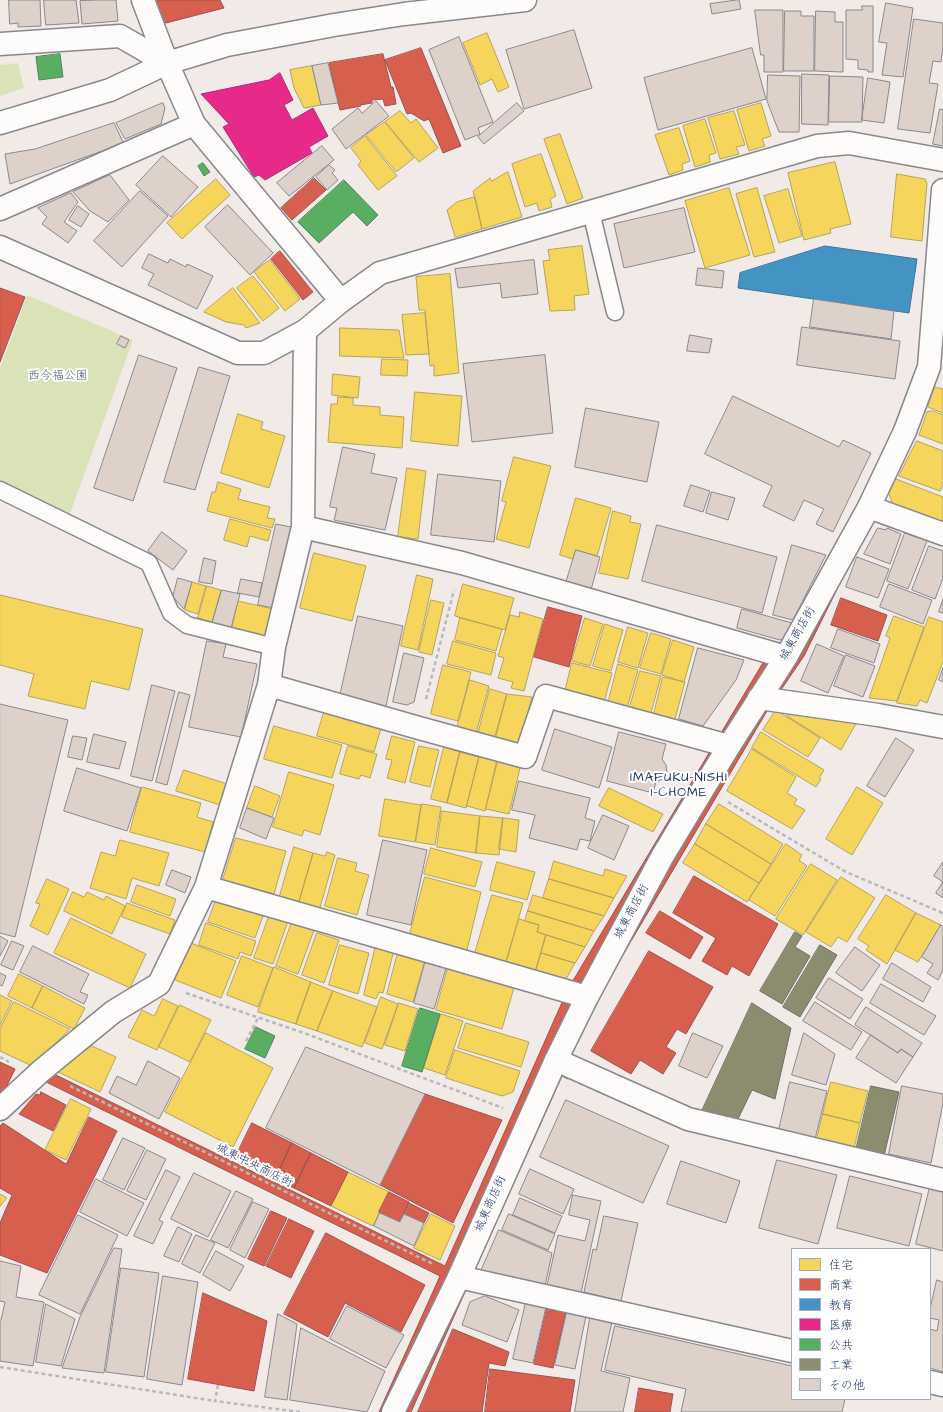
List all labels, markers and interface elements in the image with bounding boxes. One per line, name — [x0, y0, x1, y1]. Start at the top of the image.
park label: 西今福公園 — [28, 369, 88, 383]
street label: 城東商店街 — [777, 604, 819, 664]
district label: IMAFUKU-NISHI 1-CHOME — [630, 770, 728, 801]
street label: 城東商店街 — [612, 882, 652, 942]
street label: 城東中央商店街 — [213, 1141, 295, 1191]
street label: 城東商店街 — [472, 1174, 510, 1234]
legend — [791, 1248, 931, 1400]
text: 住宅 — [829, 1257, 853, 1274]
text: 商業 — [829, 1277, 853, 1294]
text: 教育 — [829, 1297, 853, 1314]
text: 医療 — [829, 1317, 853, 1334]
text: 公共 — [829, 1337, 853, 1354]
text: 工業 — [829, 1357, 853, 1374]
text: その他 — [829, 1377, 865, 1394]

